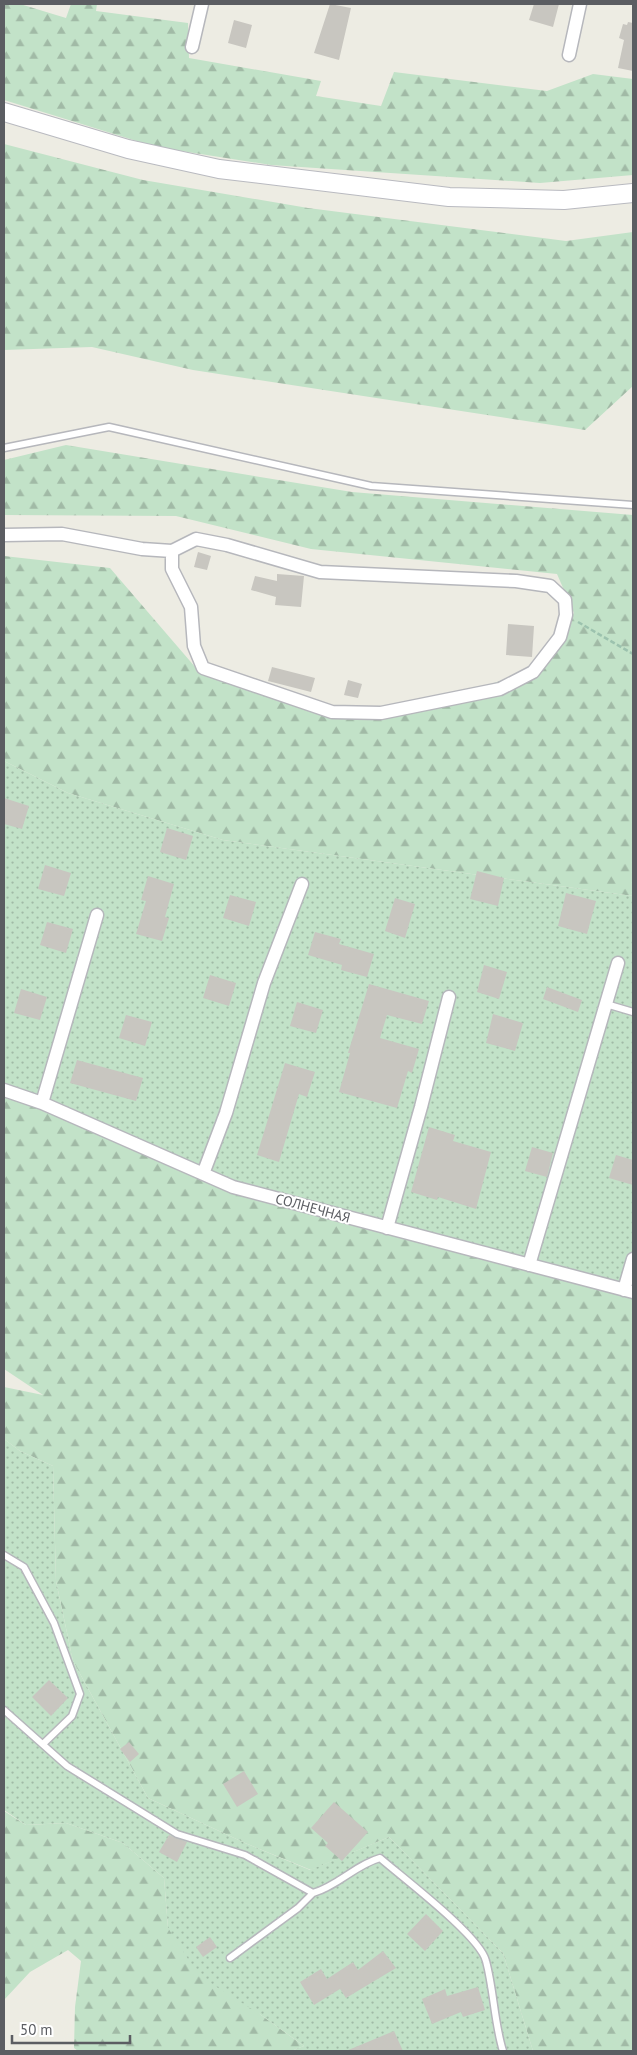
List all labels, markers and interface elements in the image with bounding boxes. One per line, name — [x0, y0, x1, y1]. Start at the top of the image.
street label: СОЛНЕЧНАЯ — [274, 1189, 352, 1227]
scale bar — [12, 2012, 130, 2044]
text: 50 m — [20, 2020, 53, 2039]

